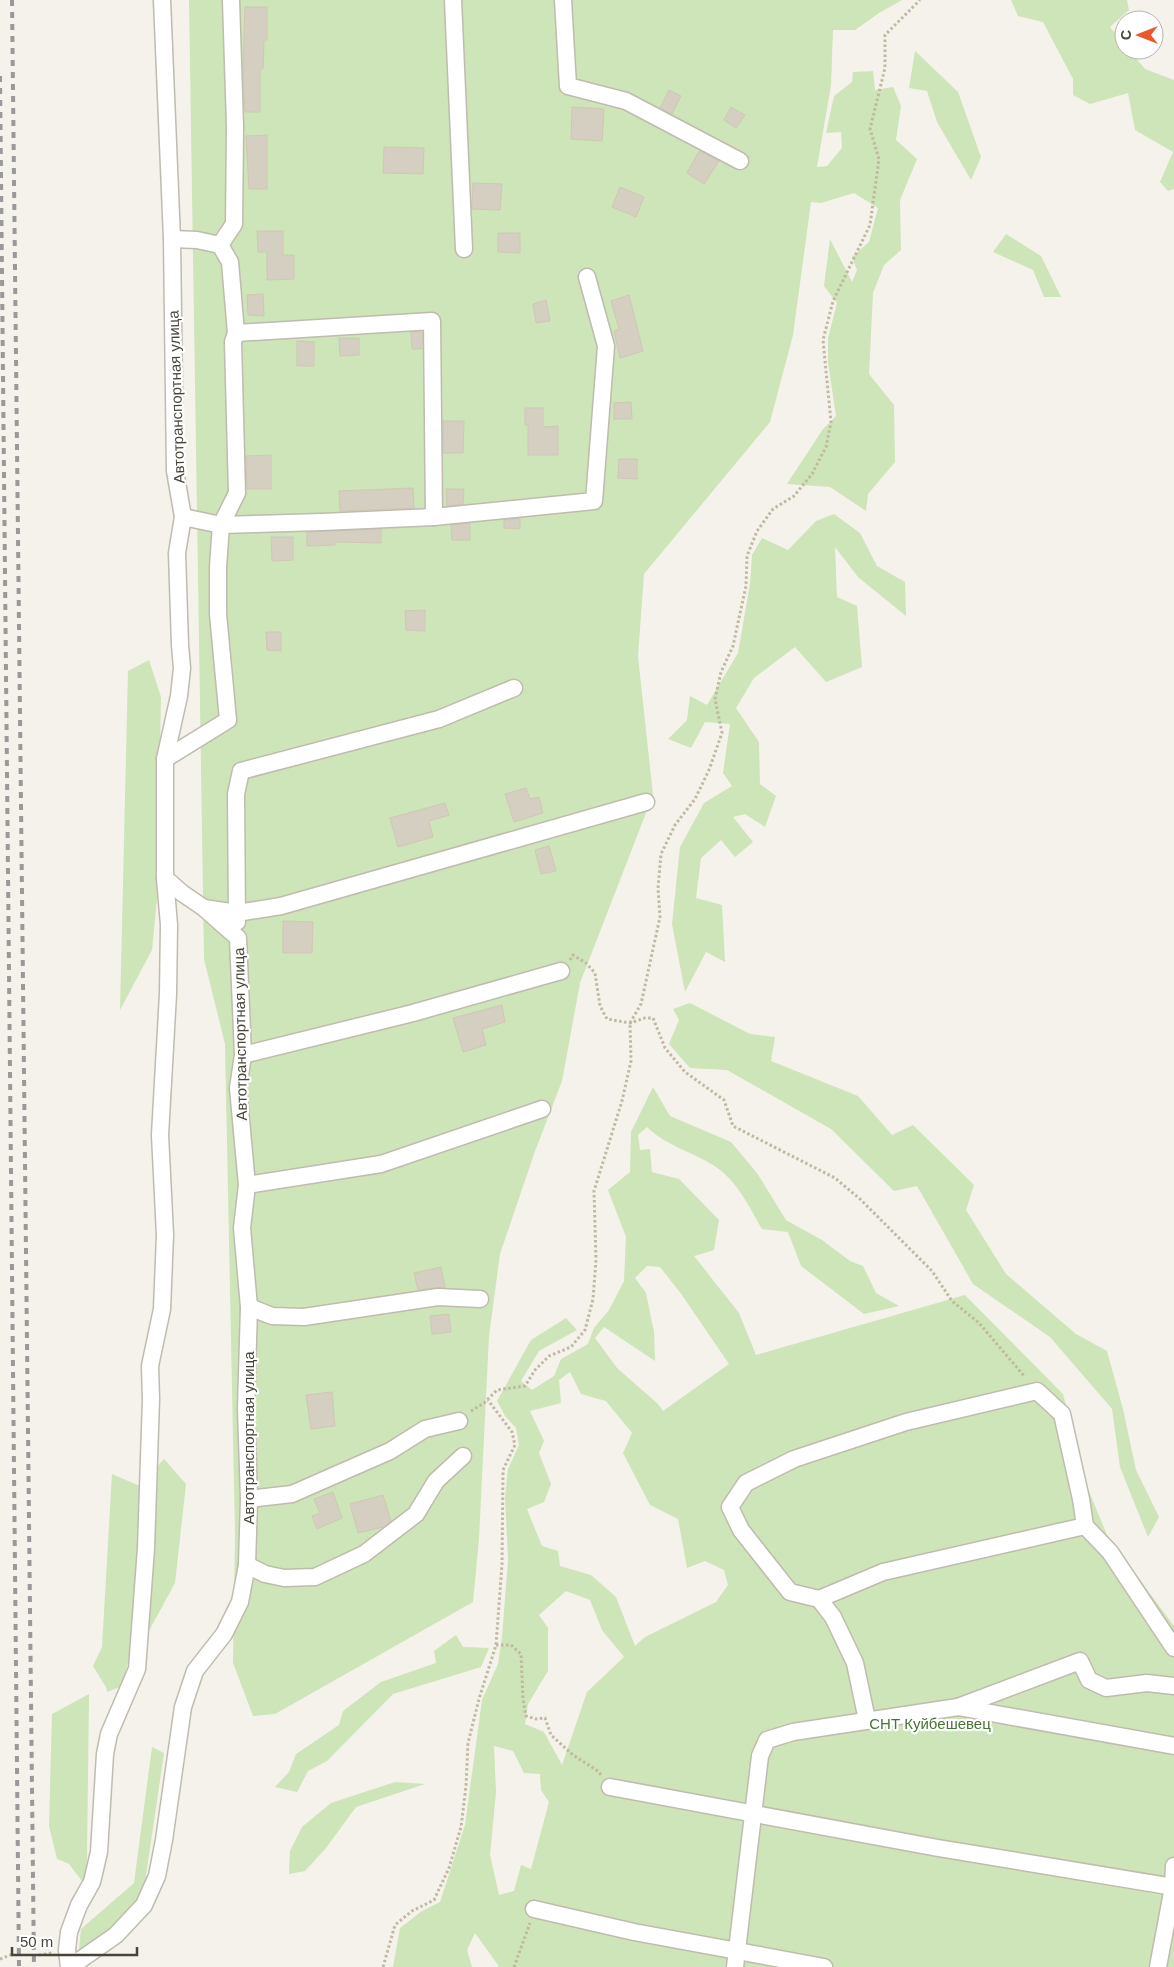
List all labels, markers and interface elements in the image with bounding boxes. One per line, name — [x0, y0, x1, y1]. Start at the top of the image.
north arrow — [1114, 10, 1164, 60]
text: С — [1118, 30, 1134, 40]
street label: Автотранспортная улица — [164, 310, 188, 484]
street label: Автотранспортная улица — [230, 947, 250, 1121]
street label: Автотранспортная улица — [240, 1351, 257, 1525]
park label: СНТ Куйбешевец — [869, 1715, 991, 1732]
scale bar — [12, 1924, 138, 1956]
text: 50 m — [20, 1933, 53, 1950]

